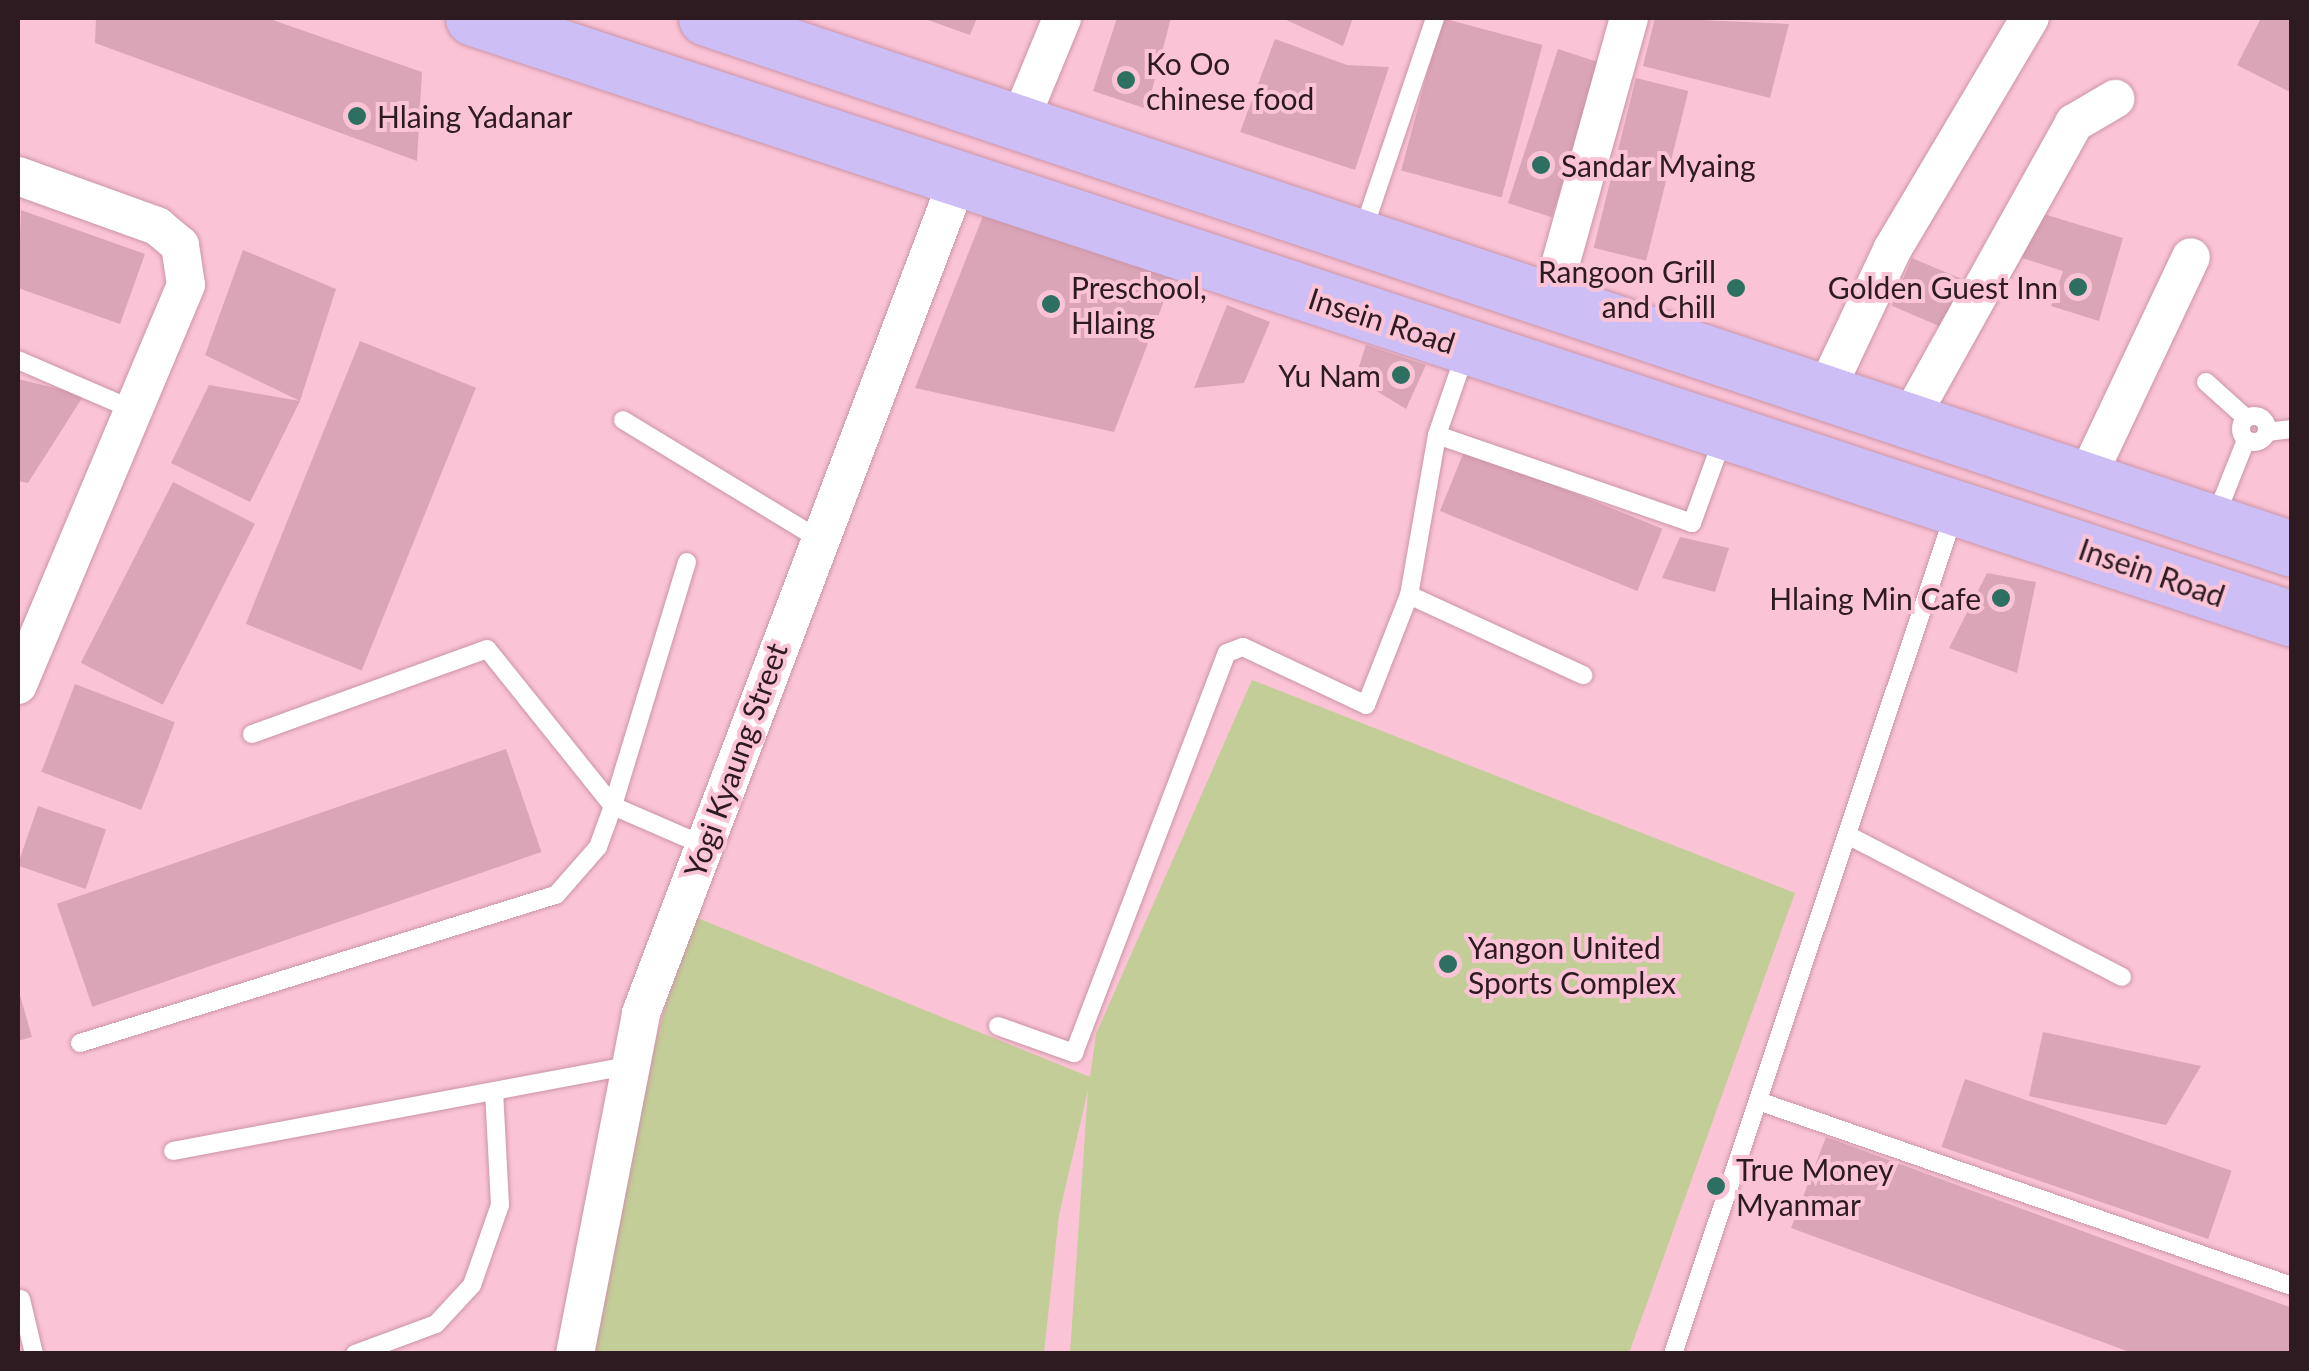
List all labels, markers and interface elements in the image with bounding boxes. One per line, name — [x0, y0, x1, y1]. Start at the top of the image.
place label: Ko Oo chinese food — [1146, 45, 1314, 116]
marker: Ko Oo chinese food — [1115, 69, 1137, 91]
place label: Hlaing Yadanar — [377, 98, 573, 134]
marker: Hlaing Yadanar — [346, 105, 368, 127]
place label: Sandar Myaing — [1561, 147, 1756, 183]
marker: Sandar Myaing — [1530, 154, 1552, 176]
place label: Rangoon Grill and Chill — [1538, 253, 1716, 324]
place label: Preschool, Hlaing — [1071, 269, 1207, 340]
place label: Golden Guest Inn — [1828, 269, 2058, 305]
marker: Golden Guest Inn — [2067, 276, 2089, 298]
marker: Rangoon Grill and Chill — [1725, 277, 1747, 299]
street label: Insein Road — [1304, 279, 1460, 361]
marker: Preschool, Hlaing — [1040, 293, 1062, 315]
place label: Yu Nam — [1278, 357, 1381, 393]
marker: Yu Nam — [1390, 364, 1412, 386]
street label: Insein Road — [2074, 530, 2230, 614]
place label: Hlaing Min Cafe — [1769, 580, 1981, 616]
marker: Hlaing Min Cafe — [1990, 587, 2012, 609]
street label: Yogi Kyaung Street — [676, 638, 794, 882]
place label: Yangon United Sports Complex — [1468, 929, 1676, 1000]
marker: Yangon United Sports Complex — [1437, 953, 1459, 975]
place label: True Money Myanmar — [1736, 1151, 1894, 1222]
marker: True Money Myanmar — [1705, 1175, 1727, 1197]

